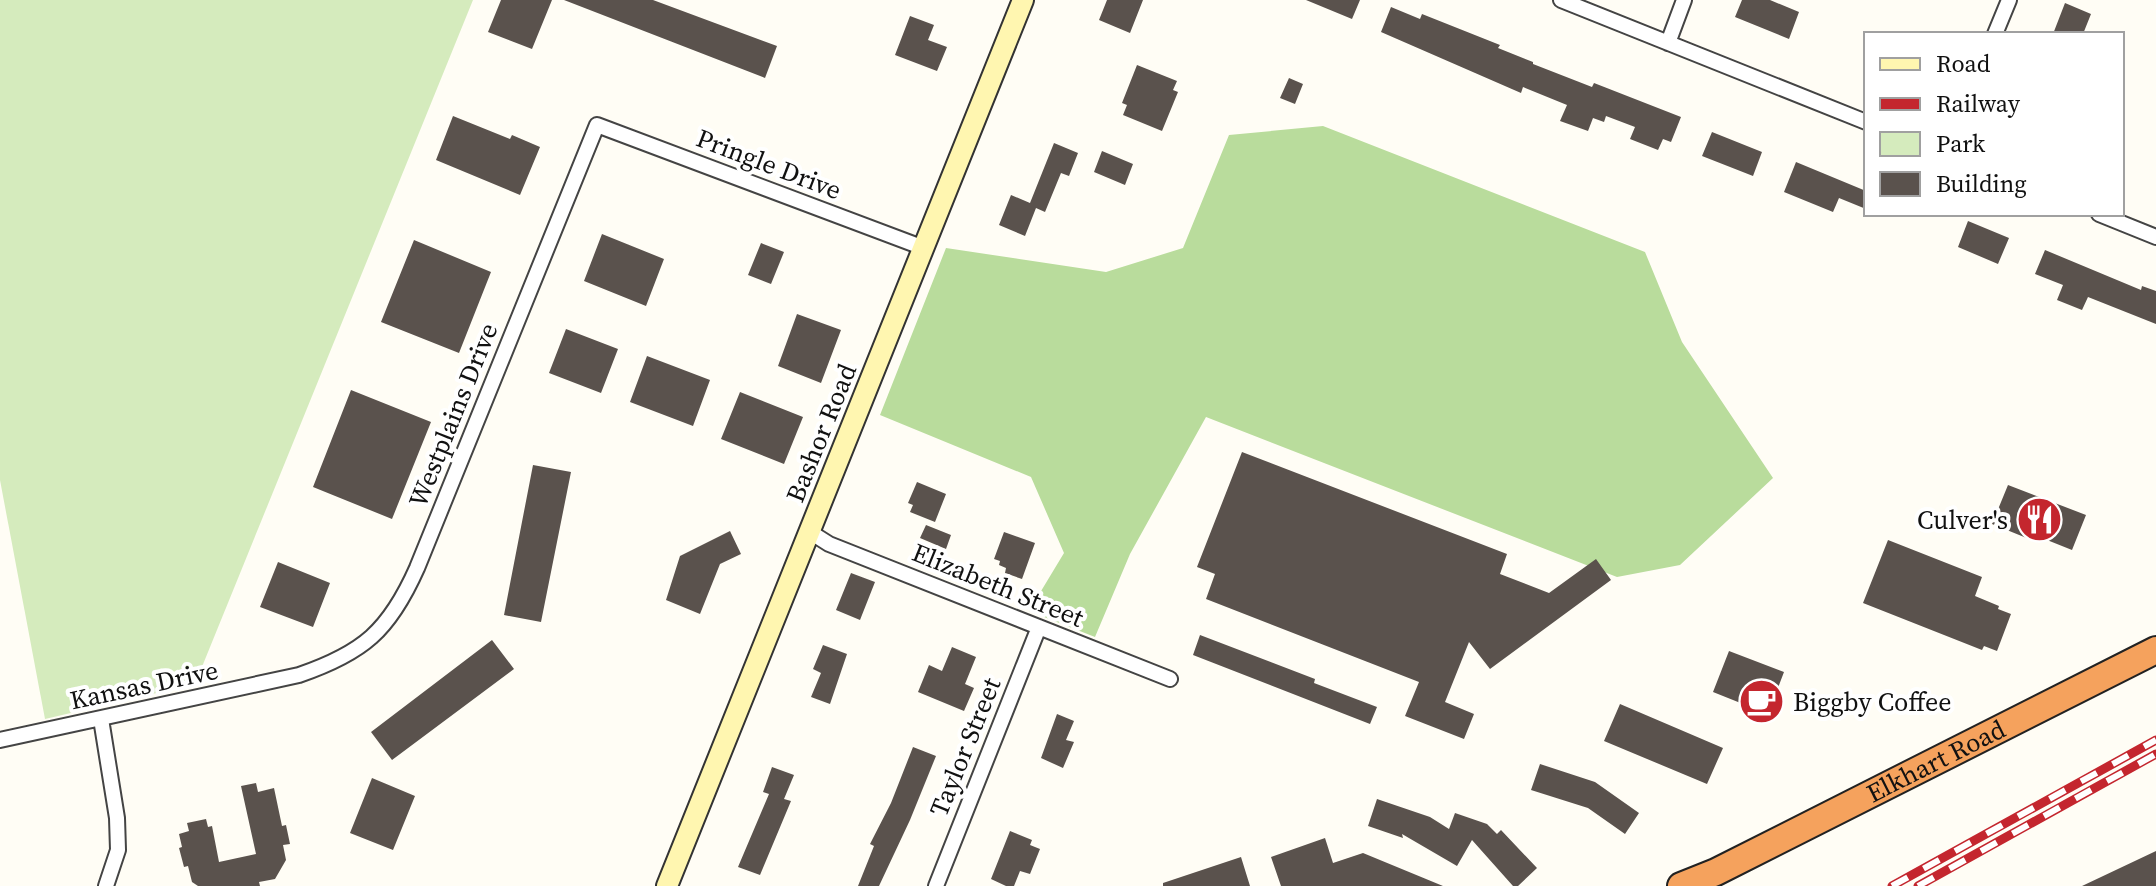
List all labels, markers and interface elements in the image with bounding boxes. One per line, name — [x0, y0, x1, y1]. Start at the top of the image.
legend — [1864, 32, 2124, 216]
text: Road — [1936, 47, 1991, 80]
text: Railway — [1936, 87, 2021, 120]
street label: Pringle Drive — [691, 120, 847, 208]
text: Park — [1936, 127, 1986, 160]
text: Building — [1936, 167, 2027, 200]
street label: Westplains Drive — [400, 318, 506, 512]
street label: Bashor Road — [777, 358, 865, 508]
restaurant icon: Culver's — [2015, 496, 2063, 544]
place label: Culver's — [1917, 502, 2008, 538]
street label: Elizabeth Street — [907, 534, 1090, 636]
street label: Kansas Drive — [67, 652, 221, 718]
street label: Taylor Street — [921, 672, 1009, 822]
cafe icon: Biggby Coffee — [1738, 678, 1786, 726]
place label: Biggby Coffee — [1793, 684, 1952, 720]
street label: Elkhart Road — [1860, 711, 2012, 811]

